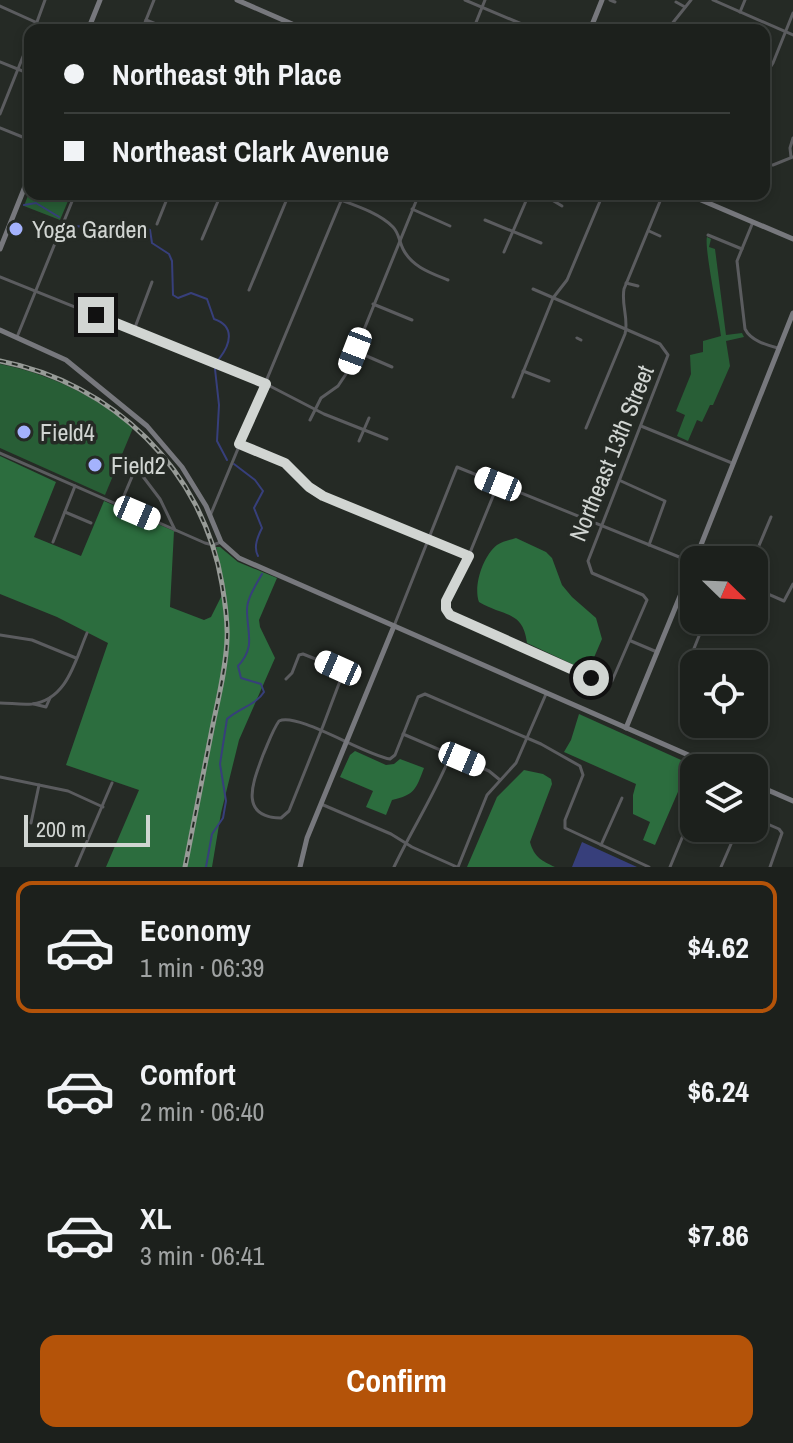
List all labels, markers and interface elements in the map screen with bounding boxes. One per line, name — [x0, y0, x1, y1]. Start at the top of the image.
text: Northeast 9th Place — [112, 54, 342, 94]
text: Northeast Clark Avenue — [112, 131, 389, 171]
place label: Yoga Garden — [32, 213, 148, 245]
marker: Yoga Garden — [7, 220, 25, 238]
route end — [78, 297, 114, 333]
car — [335, 324, 375, 378]
street label: Northeast 13th Street — [561, 360, 661, 546]
place label: Field4 — [40, 416, 95, 448]
marker: Field4 — [15, 423, 33, 441]
place label: Field2 — [111, 449, 166, 481]
marker: Field2 — [86, 456, 104, 474]
car — [471, 464, 525, 504]
car — [110, 493, 164, 533]
north arrow — [680, 546, 768, 634]
map controls — [680, 546, 768, 842]
car — [311, 647, 365, 689]
button: locate — [680, 650, 768, 738]
route start — [573, 660, 609, 696]
car — [435, 739, 489, 779]
button: layers — [680, 754, 768, 842]
scale bar — [24, 811, 150, 847]
text: 200 m — [36, 814, 86, 844]
text: Economy — [140, 910, 251, 950]
icon: car — [44, 911, 116, 983]
text: $4.62 — [687, 927, 749, 967]
text: 1 min · 06:39 — [140, 950, 264, 985]
text: Comfort — [140, 1054, 236, 1094]
icon: car — [44, 1055, 116, 1127]
text: $6.24 — [687, 1071, 749, 1111]
text: 2 min · 06:40 — [140, 1094, 264, 1129]
text: XL — [140, 1198, 171, 1238]
icon: car — [44, 1199, 116, 1271]
text: $7.86 — [687, 1215, 749, 1255]
text: 3 min · 06:41 — [140, 1238, 264, 1273]
button: Confirm — [40, 1335, 753, 1427]

